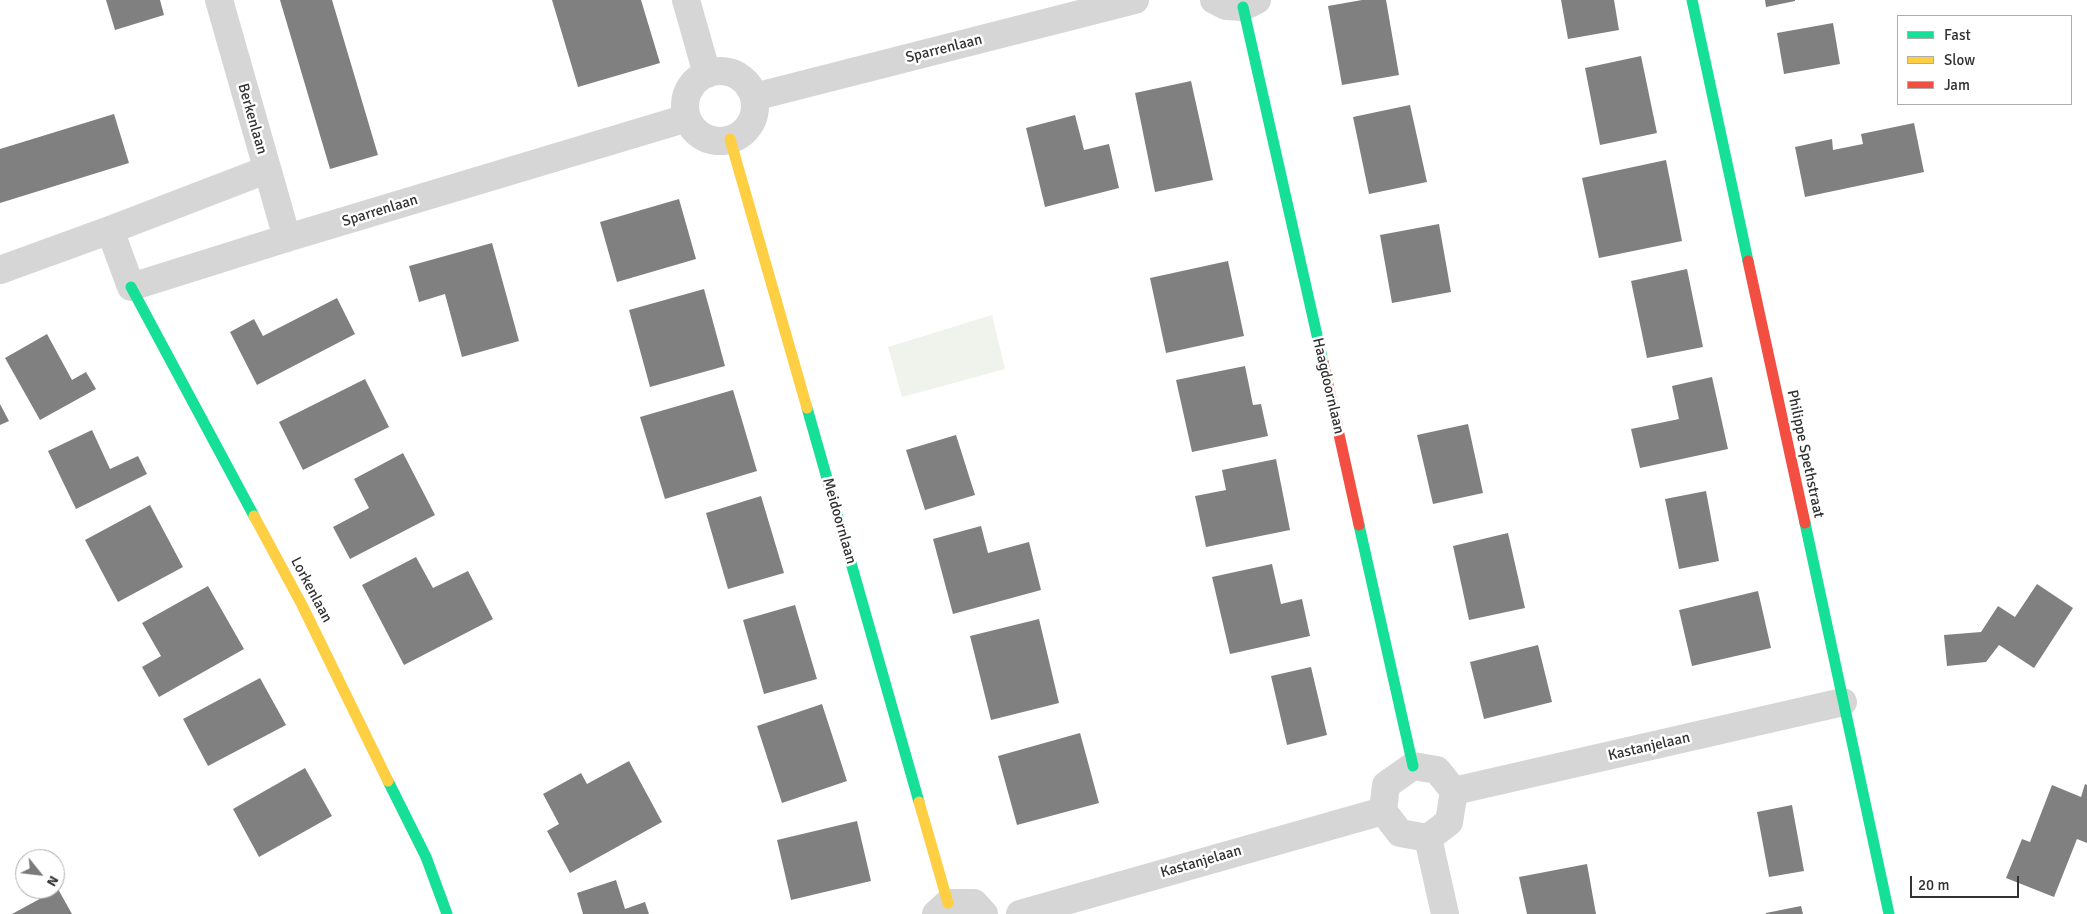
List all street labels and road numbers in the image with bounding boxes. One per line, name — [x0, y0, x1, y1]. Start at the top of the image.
street label: Sparrenlaan — [904, 31, 984, 67]
street label: Berkenlaan — [233, 82, 271, 156]
street label: Sparrenlaan — [340, 191, 420, 231]
street label: Haagdoornlaan — [1308, 336, 1348, 436]
street label: Philippe Spethstraat — [1783, 388, 1827, 520]
street label: Meidoornlaan — [818, 476, 860, 566]
street label: Lorkenlaan — [286, 554, 336, 626]
street label: Kastanjelaan — [1606, 729, 1692, 765]
street label: Kastanjelaan — [1158, 842, 1244, 882]

